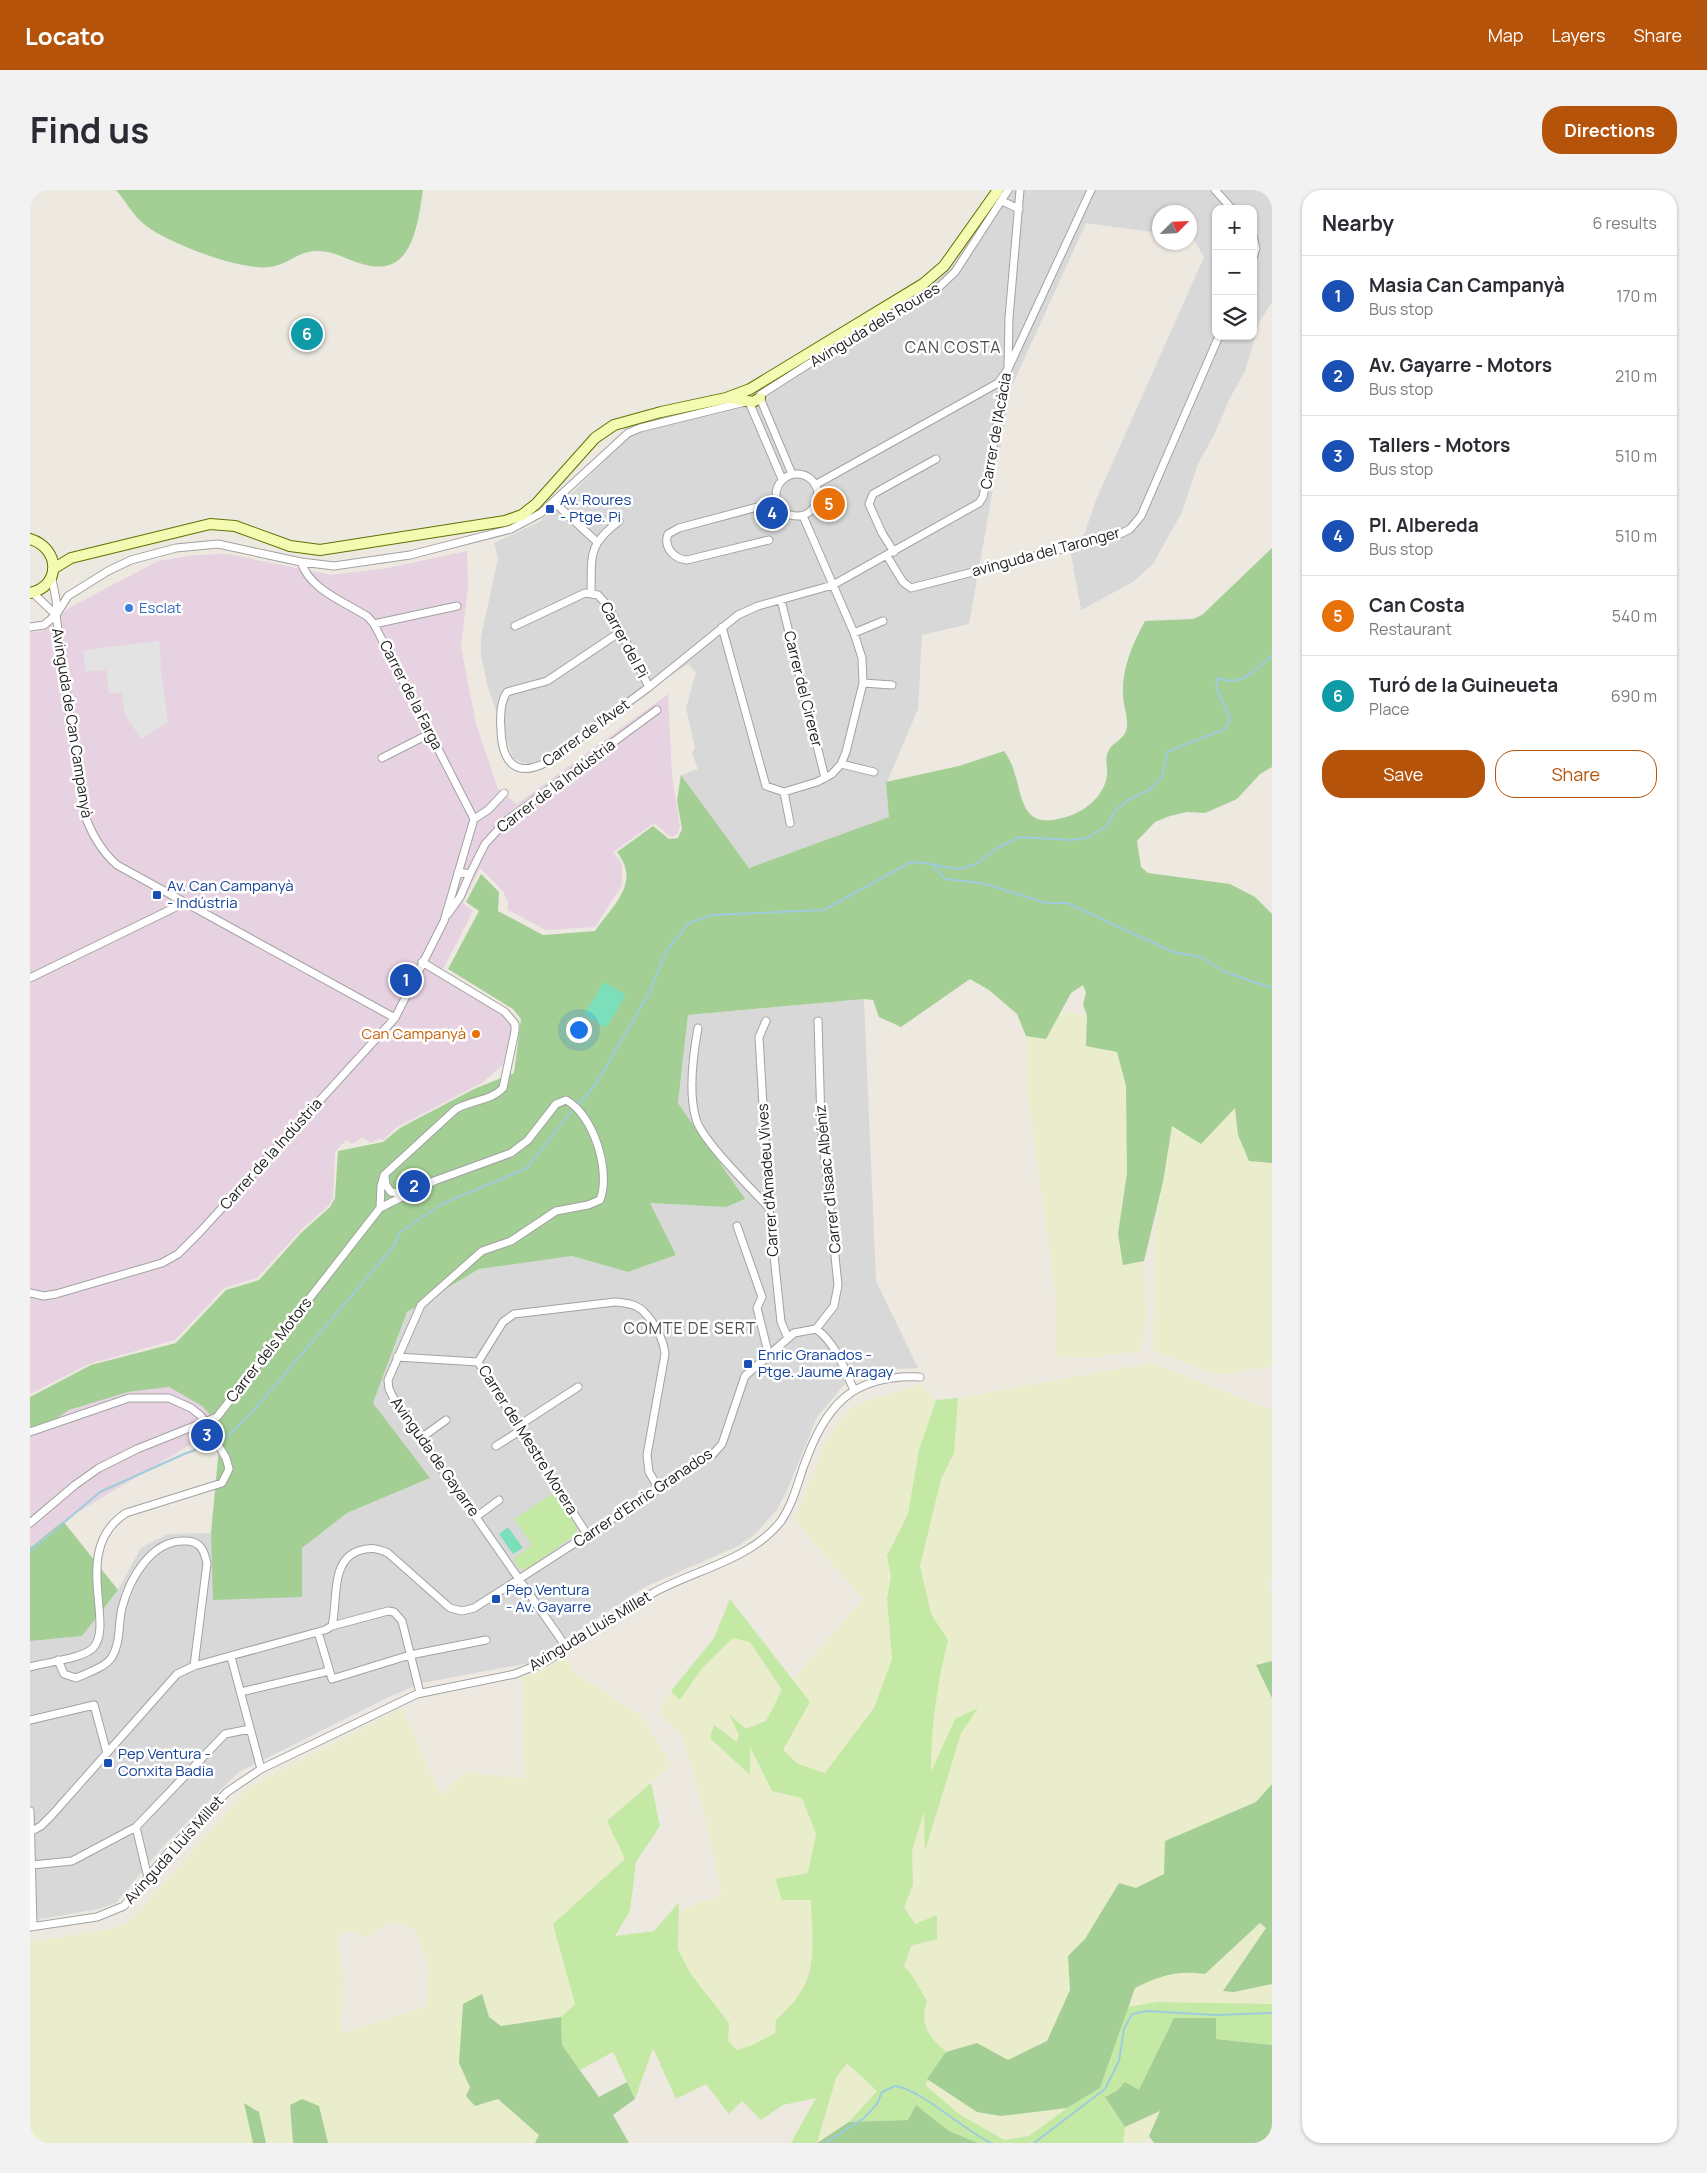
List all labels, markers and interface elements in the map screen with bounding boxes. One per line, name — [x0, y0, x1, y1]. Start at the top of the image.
text: Locato — [25, 19, 105, 52]
text: Map — [1488, 23, 1523, 47]
text: Layers — [1551, 23, 1605, 47]
text: Share — [1633, 23, 1682, 47]
text: Find us — [30, 106, 149, 154]
button: Directions — [1542, 106, 1677, 154]
north arrow — [1152, 205, 1197, 250]
map controls — [1212, 205, 1257, 340]
button: + — [1212, 205, 1257, 250]
text: Nearby — [1322, 209, 1394, 237]
text: 6 results — [1592, 212, 1657, 234]
button: − — [1212, 250, 1257, 295]
text: Masia Can Campanyà — [1369, 272, 1565, 298]
street label: Avinguda dels Roures — [806, 277, 944, 372]
text: 1 — [1334, 285, 1342, 307]
text: 170 m — [1616, 285, 1657, 307]
button: layers — [1212, 295, 1257, 340]
text: Bus stop — [1369, 298, 1433, 320]
pin: 6 — [291, 315, 323, 353]
district label: CAN COSTA — [905, 336, 1001, 358]
text: Av. Gayarre - Motors — [1369, 352, 1552, 378]
text: 2 — [1333, 365, 1343, 387]
text: 210 m — [1615, 365, 1657, 387]
street label: Carrer de l'Acàcia — [975, 371, 1016, 491]
text: Bus stop — [1369, 378, 1433, 400]
text: Tallers - Motors — [1369, 432, 1510, 458]
text: 3 — [1333, 445, 1343, 467]
text: 510 m — [1615, 445, 1657, 467]
text: Bus stop — [1369, 458, 1433, 480]
pin: 5 — [813, 485, 845, 523]
place label: Av. Roures - Ptge. Pi — [560, 489, 631, 527]
pin: 4 — [756, 494, 788, 532]
marker: Av. Roures - Ptge. Pi — [544, 503, 556, 515]
text: Pl. Albereda — [1369, 512, 1479, 538]
street label: avinguda del Taronger — [969, 521, 1123, 581]
text: 4 — [1333, 525, 1343, 547]
text: 510 m — [1615, 525, 1657, 547]
text: Bus stop — [1369, 538, 1433, 560]
text: Can Costa — [1369, 592, 1465, 618]
place label: Esclat — [139, 597, 181, 618]
street label: Carrer del Pi — [596, 598, 653, 682]
marker: Esclat — [123, 602, 135, 614]
text: 5 — [1333, 605, 1343, 627]
text: 540 m — [1612, 605, 1657, 627]
text: Restaurant — [1369, 618, 1452, 640]
street label: Avinguda de Can Campanyà — [47, 626, 98, 819]
street label: Carrer del Cirerer — [779, 629, 828, 750]
street label: Carrer de la Farga — [375, 636, 448, 753]
text: Turó de la Guineueta — [1369, 672, 1558, 698]
text: 6 — [1333, 685, 1343, 707]
text: 690 m — [1611, 685, 1657, 707]
street label: Carrer de l'Avet — [538, 694, 634, 771]
text: Place — [1369, 698, 1409, 720]
street label: Carrer de la Indústria — [492, 734, 619, 837]
button: Save — [1322, 750, 1485, 798]
button: Share — [1495, 750, 1657, 798]
place label: Av. Can Campanyà - Indústria — [167, 875, 294, 913]
marker: Av. Can Campanyà - Indústria — [151, 889, 163, 901]
pin: 1 — [390, 961, 422, 999]
your location — [566, 1017, 592, 1043]
place label: Can Campanyà — [361, 1023, 466, 1044]
marker: Can Campanyà — [470, 1028, 482, 1040]
street label: Carrer de la Indústria — [215, 1093, 327, 1214]
street label: Carrer d'Amadeu Vives — [752, 1103, 783, 1257]
street label: Carrer d'Isaac Albéniz — [809, 1104, 846, 1254]
pin: 2 — [398, 1167, 430, 1205]
street label: Carrer dels Motors — [221, 1293, 316, 1407]
district label: COMTE DE SERT — [623, 1317, 757, 1339]
place label: Enric Granados - Ptge. Jaume Aragay — [758, 1344, 894, 1382]
marker: Enric Granados - Ptge. Jaume Aragay — [742, 1358, 754, 1370]
street label: Carrer del Mestre Morera — [474, 1361, 583, 1518]
street label: Avinguda de Gayarre — [386, 1393, 485, 1521]
pin: 3 — [191, 1416, 223, 1454]
street label: Carrer d'Enric Granados — [569, 1443, 716, 1552]
place label: Pep Ventura - Av. Gayarre — [506, 1579, 591, 1617]
street label: Avinguda Lluís Millet — [525, 1586, 655, 1675]
marker: Pep Ventura - Av. Gayarre — [490, 1593, 502, 1605]
place label: Pep Ventura - Conxita Badia — [118, 1743, 214, 1781]
marker: Pep Ventura - Conxita Badia — [102, 1757, 114, 1769]
street label: Avinguda Lluís Millet — [119, 1791, 228, 1908]

